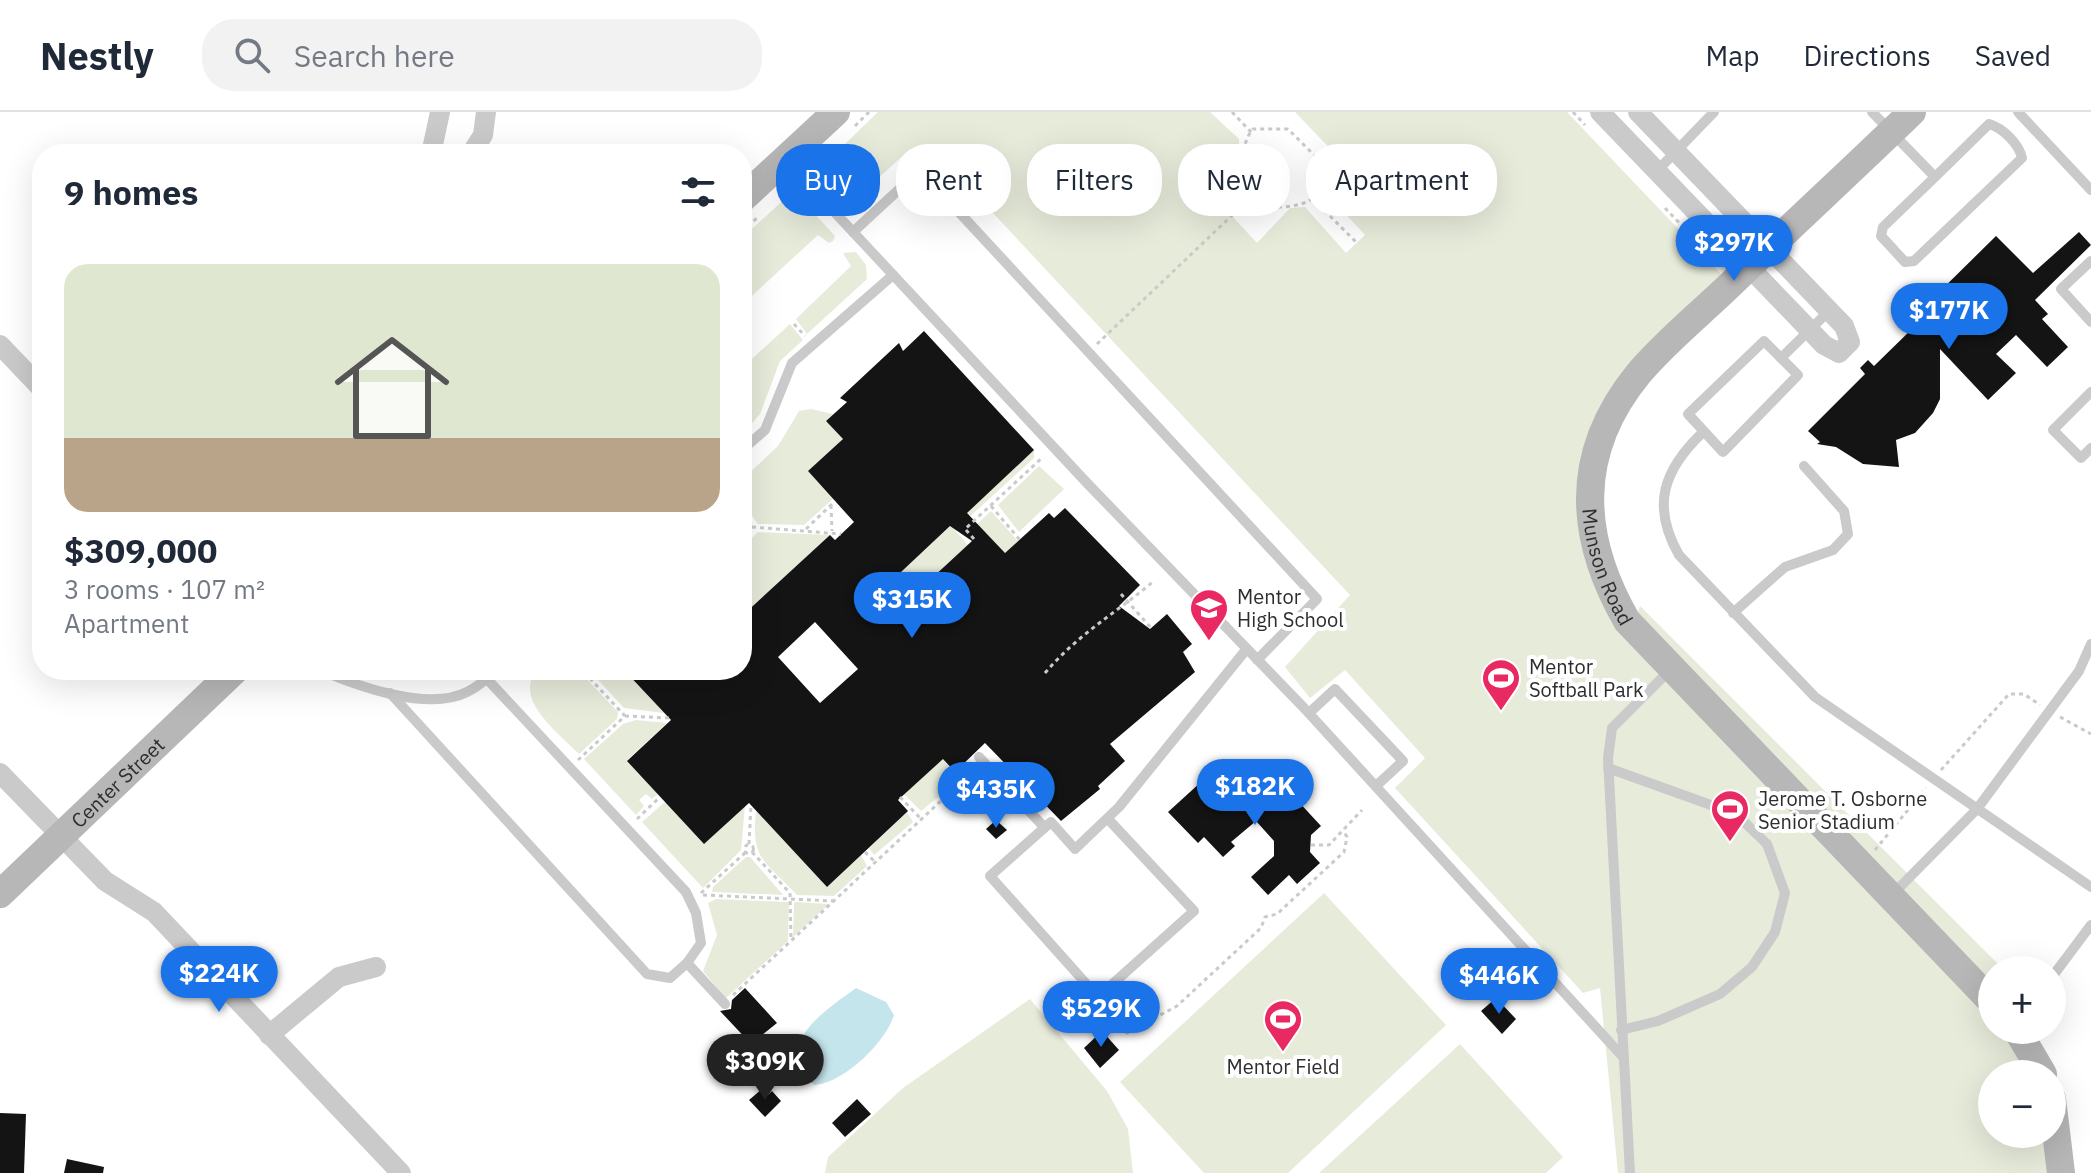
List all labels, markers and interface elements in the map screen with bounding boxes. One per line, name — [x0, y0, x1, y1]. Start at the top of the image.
search box — [202, 19, 762, 91]
text: Nestly — [40, 31, 154, 80]
icon: search — [230, 33, 274, 77]
text: Search here — [294, 36, 455, 75]
text: Map — [1705, 37, 1759, 74]
text: Directions — [1803, 37, 1931, 74]
text: Saved — [1975, 37, 2051, 74]
chip: Buy — [776, 144, 880, 216]
chip: Rent — [896, 144, 1011, 216]
chip: Filters — [1027, 144, 1162, 216]
chip: New — [1178, 144, 1290, 216]
chip: Apartment — [1306, 144, 1497, 216]
text: 9 homes — [64, 170, 199, 214]
icon: filters — [676, 170, 720, 214]
pin: $297K — [1678, 215, 1790, 283]
text: $297K — [1694, 224, 1774, 258]
pin: $177K — [1893, 283, 2005, 351]
text: $177K — [1909, 292, 1989, 326]
icon: home — [320, 316, 464, 460]
street label: Munson Road — [1577, 507, 1640, 630]
text: $309,000 — [64, 528, 217, 572]
text: 3 rooms · 107 m² — [64, 572, 265, 606]
pin: $315K — [856, 572, 968, 640]
text: $315K — [872, 581, 952, 615]
place label: Mentor High School — [1237, 583, 1344, 633]
school or university icon: Mentor High School — [1188, 587, 1230, 642]
text: Apartment — [64, 606, 189, 640]
place label: Mentor Softball Park — [1529, 653, 1644, 703]
sports icon: Mentor Softball Park — [1480, 657, 1522, 712]
street label: Center Street — [65, 731, 170, 833]
pin: $182K — [1199, 759, 1311, 827]
pin: $435K — [940, 762, 1052, 830]
text: $182K — [1215, 768, 1295, 802]
text: $435K — [956, 771, 1036, 805]
place label: Jerome T. Osborne Senior Stadium — [1758, 785, 1927, 835]
sports icon: Jerome T. Osborne Senior Stadium — [1709, 788, 1751, 843]
pin: $224K — [163, 946, 275, 1014]
pin: $446K — [1443, 948, 1555, 1016]
text: $224K — [179, 955, 259, 989]
map controls — [1978, 956, 2066, 1148]
button: + — [1978, 956, 2066, 1044]
text: $446K — [1459, 957, 1539, 991]
pin: $529K — [1045, 981, 1157, 1049]
text: $529K — [1061, 990, 1141, 1024]
sports icon: Mentor Field — [1262, 998, 1304, 1053]
pin: $309K — [709, 1034, 821, 1102]
text: $309K — [725, 1043, 805, 1077]
place label: Mentor Field — [1227, 1053, 1339, 1080]
button: − — [1978, 1060, 2066, 1148]

